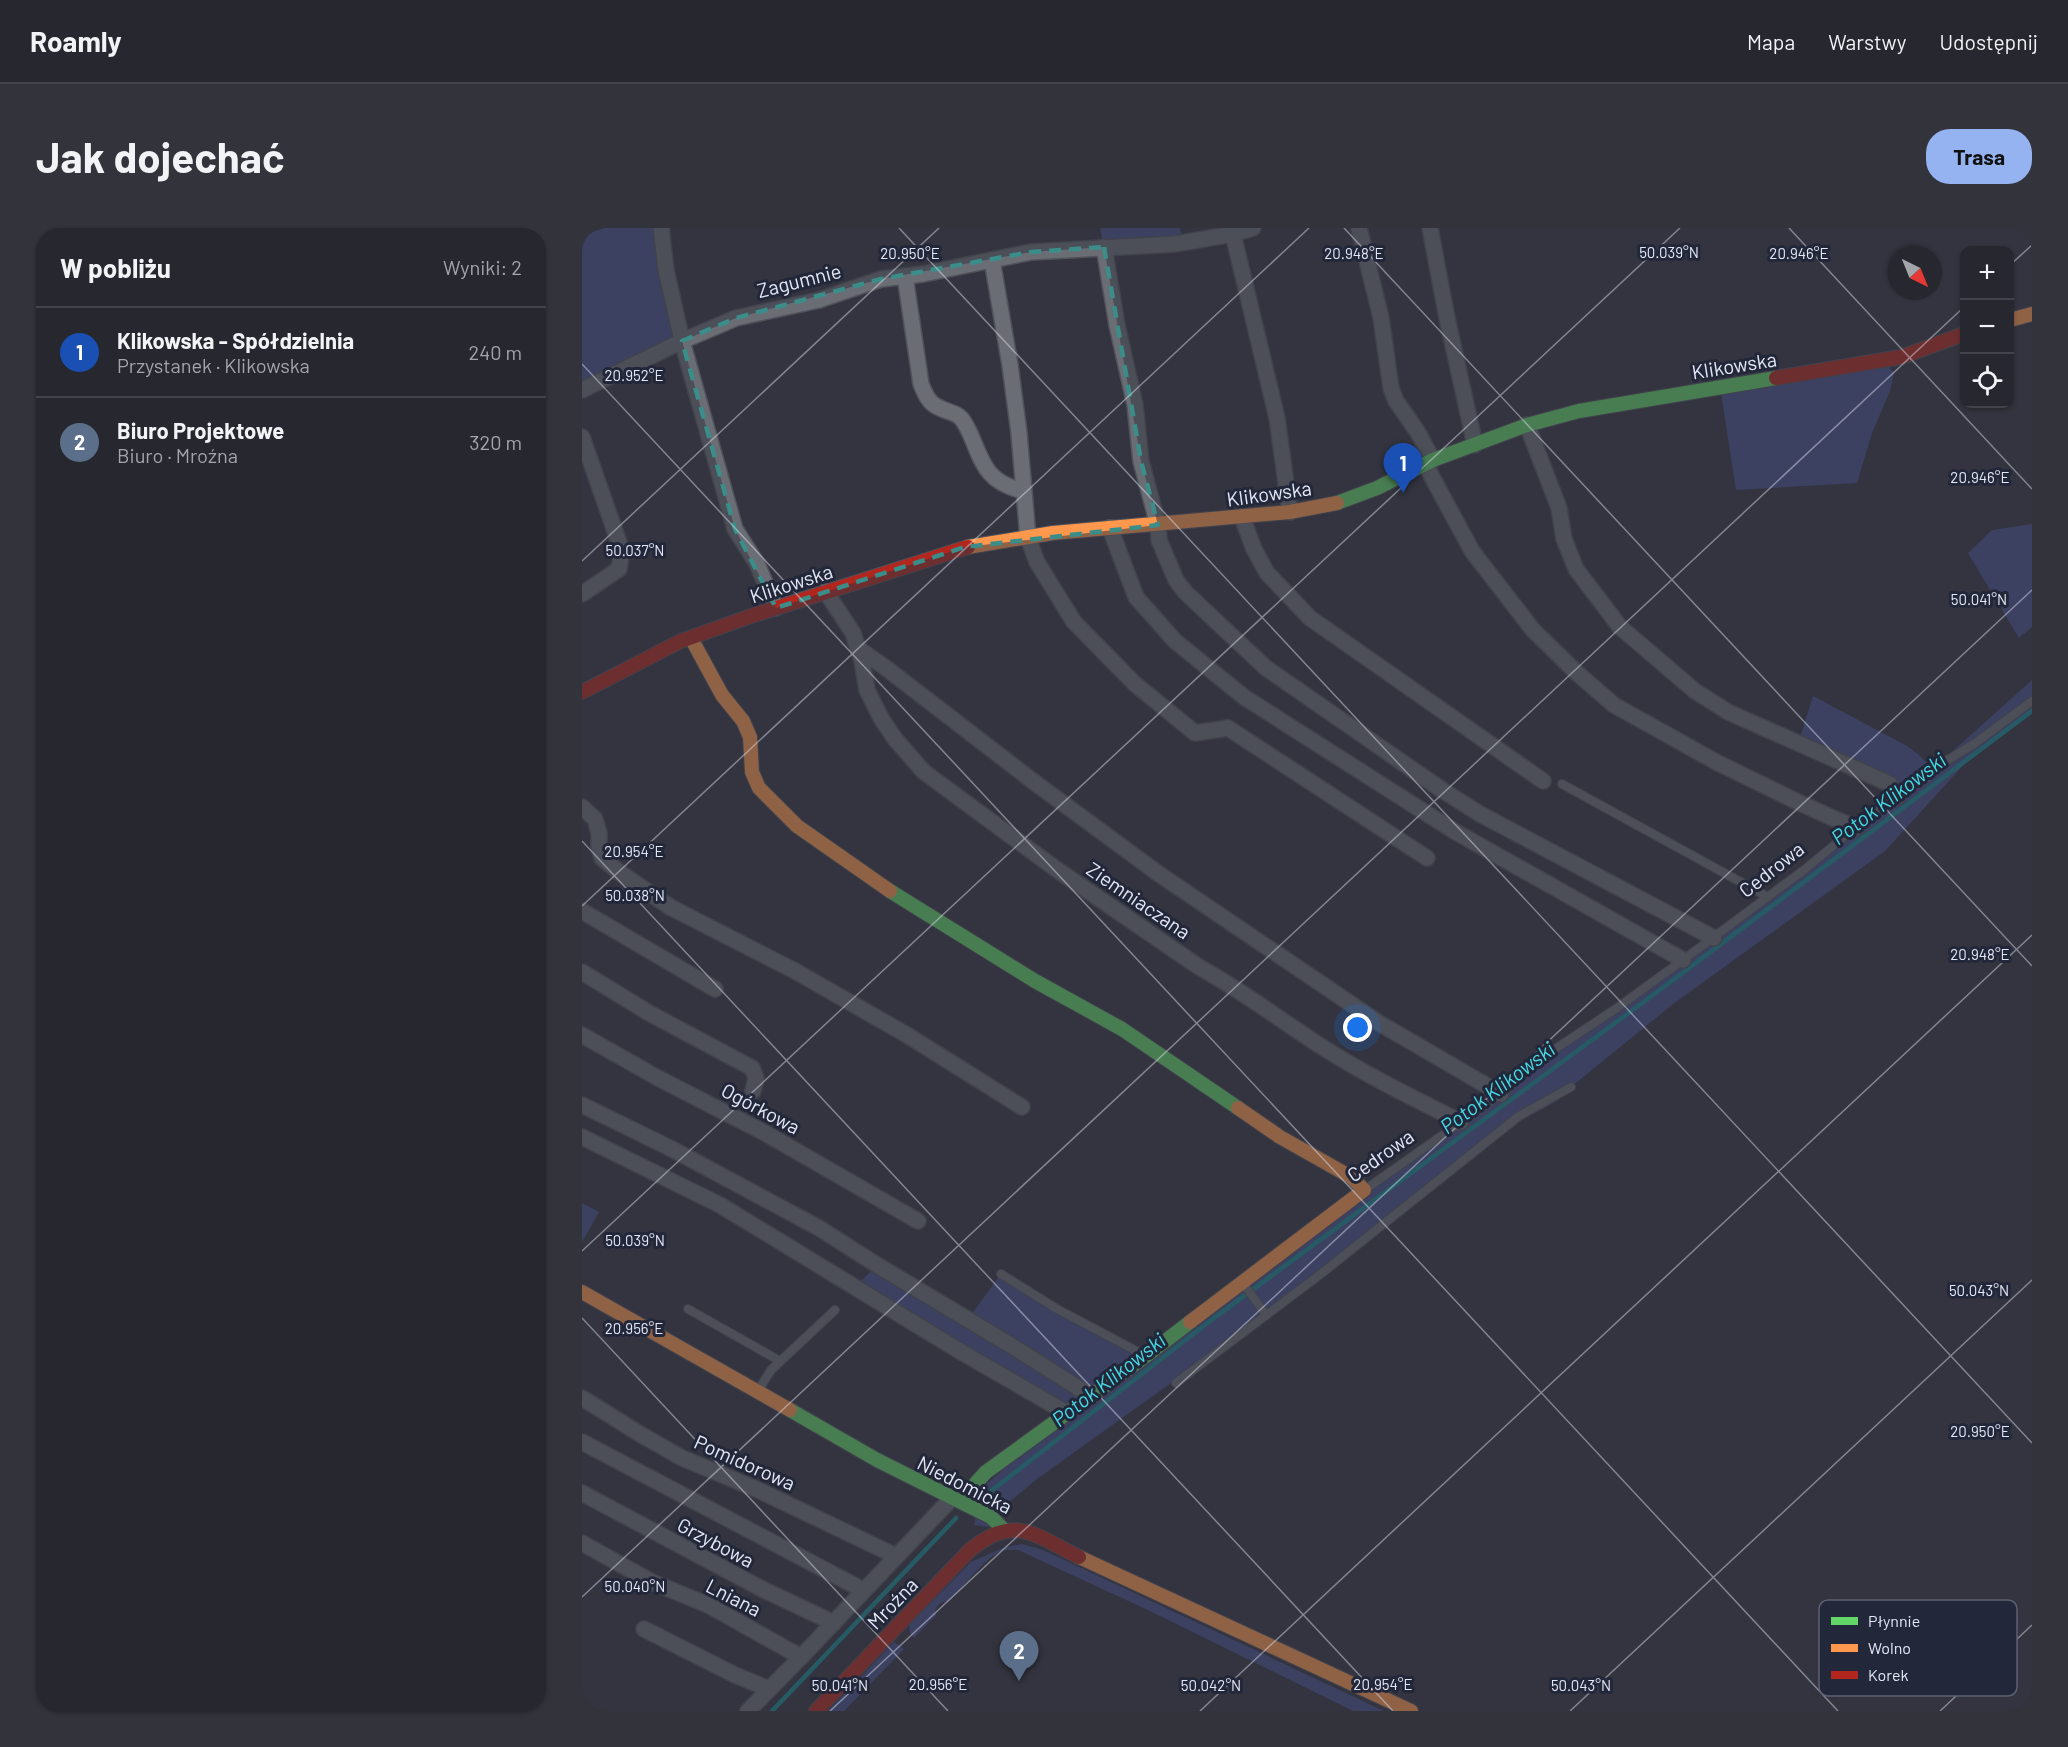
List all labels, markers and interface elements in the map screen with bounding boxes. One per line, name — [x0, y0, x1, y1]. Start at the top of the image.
text: Roamly — [30, 24, 122, 58]
text: Mapa — [1747, 29, 1795, 54]
text: Warstwy — [1828, 29, 1906, 54]
text: Udostępnij — [1939, 29, 2038, 54]
button: Trasa — [1926, 129, 2032, 184]
text: Jak dojechać — [36, 131, 284, 181]
text: 50.039°N — [1639, 243, 1699, 261]
text: 20.950°E — [880, 244, 940, 262]
text: 20.948°E — [1324, 244, 1384, 262]
text: 20.946°E — [1769, 244, 1829, 262]
north arrow — [1888, 246, 1942, 300]
map controls — [1960, 246, 2014, 408]
button: + — [1960, 246, 2014, 300]
text: W pobliżu — [60, 252, 171, 283]
text: Wyniki: 2 — [443, 255, 522, 279]
street label: Zagumnie — [755, 258, 843, 302]
button: − — [1960, 300, 2014, 354]
text: Klikowska - Spółdzielnia — [117, 327, 354, 353]
text: 1 — [76, 340, 83, 364]
text: 240 m — [468, 340, 522, 364]
street label: Klikowska — [1690, 346, 1778, 384]
text: Przystanek · Klikowska — [117, 353, 310, 377]
button: locate — [1960, 354, 2014, 408]
text: 20.952°E — [604, 366, 664, 384]
text: Biuro Projektowe — [117, 417, 284, 443]
text: 2 — [74, 430, 85, 454]
text: 320 m — [469, 430, 522, 454]
text: Biuro · Mroźna — [117, 443, 238, 467]
pin: 1 — [1384, 444, 1422, 493]
text: 20.946°E — [1950, 468, 2010, 486]
street label: Klikowska — [1225, 475, 1313, 511]
text: 50.037°N — [606, 541, 665, 559]
street label: Klikowska — [747, 558, 835, 608]
text: 50.041°N — [1951, 590, 2007, 608]
water label: Potok Klikowski — [1826, 746, 1951, 849]
street label: Cedrowa — [1734, 836, 1808, 902]
text: 20.954°E — [604, 842, 664, 860]
street label: Ziemniaczana — [1083, 857, 1195, 943]
text: 50.038°N — [605, 886, 665, 904]
text: 20.948°E — [1950, 945, 2010, 963]
your location — [1343, 1013, 1372, 1042]
water label: Potok Klikowski — [1435, 1035, 1560, 1138]
street label: Ogórkowa — [718, 1077, 804, 1139]
street label: Cedrowa — [1342, 1123, 1418, 1187]
text: 50.039°N — [605, 1231, 665, 1249]
text: 50.043°N — [1949, 1281, 2009, 1299]
text: 20.956°E — [605, 1319, 663, 1337]
water label: Potok Klikowski — [1046, 1326, 1170, 1431]
text: 20.950°E — [1950, 1422, 2010, 1440]
street label: Pomidorowa — [691, 1429, 799, 1495]
street label: Niedomicka — [914, 1450, 1016, 1518]
street label: Grzybowa — [674, 1512, 758, 1572]
street label: Mroźna — [862, 1572, 922, 1634]
street label: Lniana — [703, 1573, 765, 1621]
text: 50.040°N — [605, 1577, 665, 1595]
legend — [1819, 1600, 2017, 1696]
text: Płynnie — [1868, 1611, 1920, 1630]
pin: 2 — [1000, 1632, 1038, 1681]
text: Wolno — [1868, 1638, 1911, 1657]
text: Korek — [1868, 1665, 1909, 1684]
text: 20.956°E — [909, 1675, 967, 1693]
text: 20.954°E — [1353, 1675, 1413, 1693]
text: 50.041°N — [812, 1676, 868, 1694]
text: 50.042°N — [1181, 1676, 1241, 1694]
text: 50.043°N — [1551, 1676, 1611, 1694]

